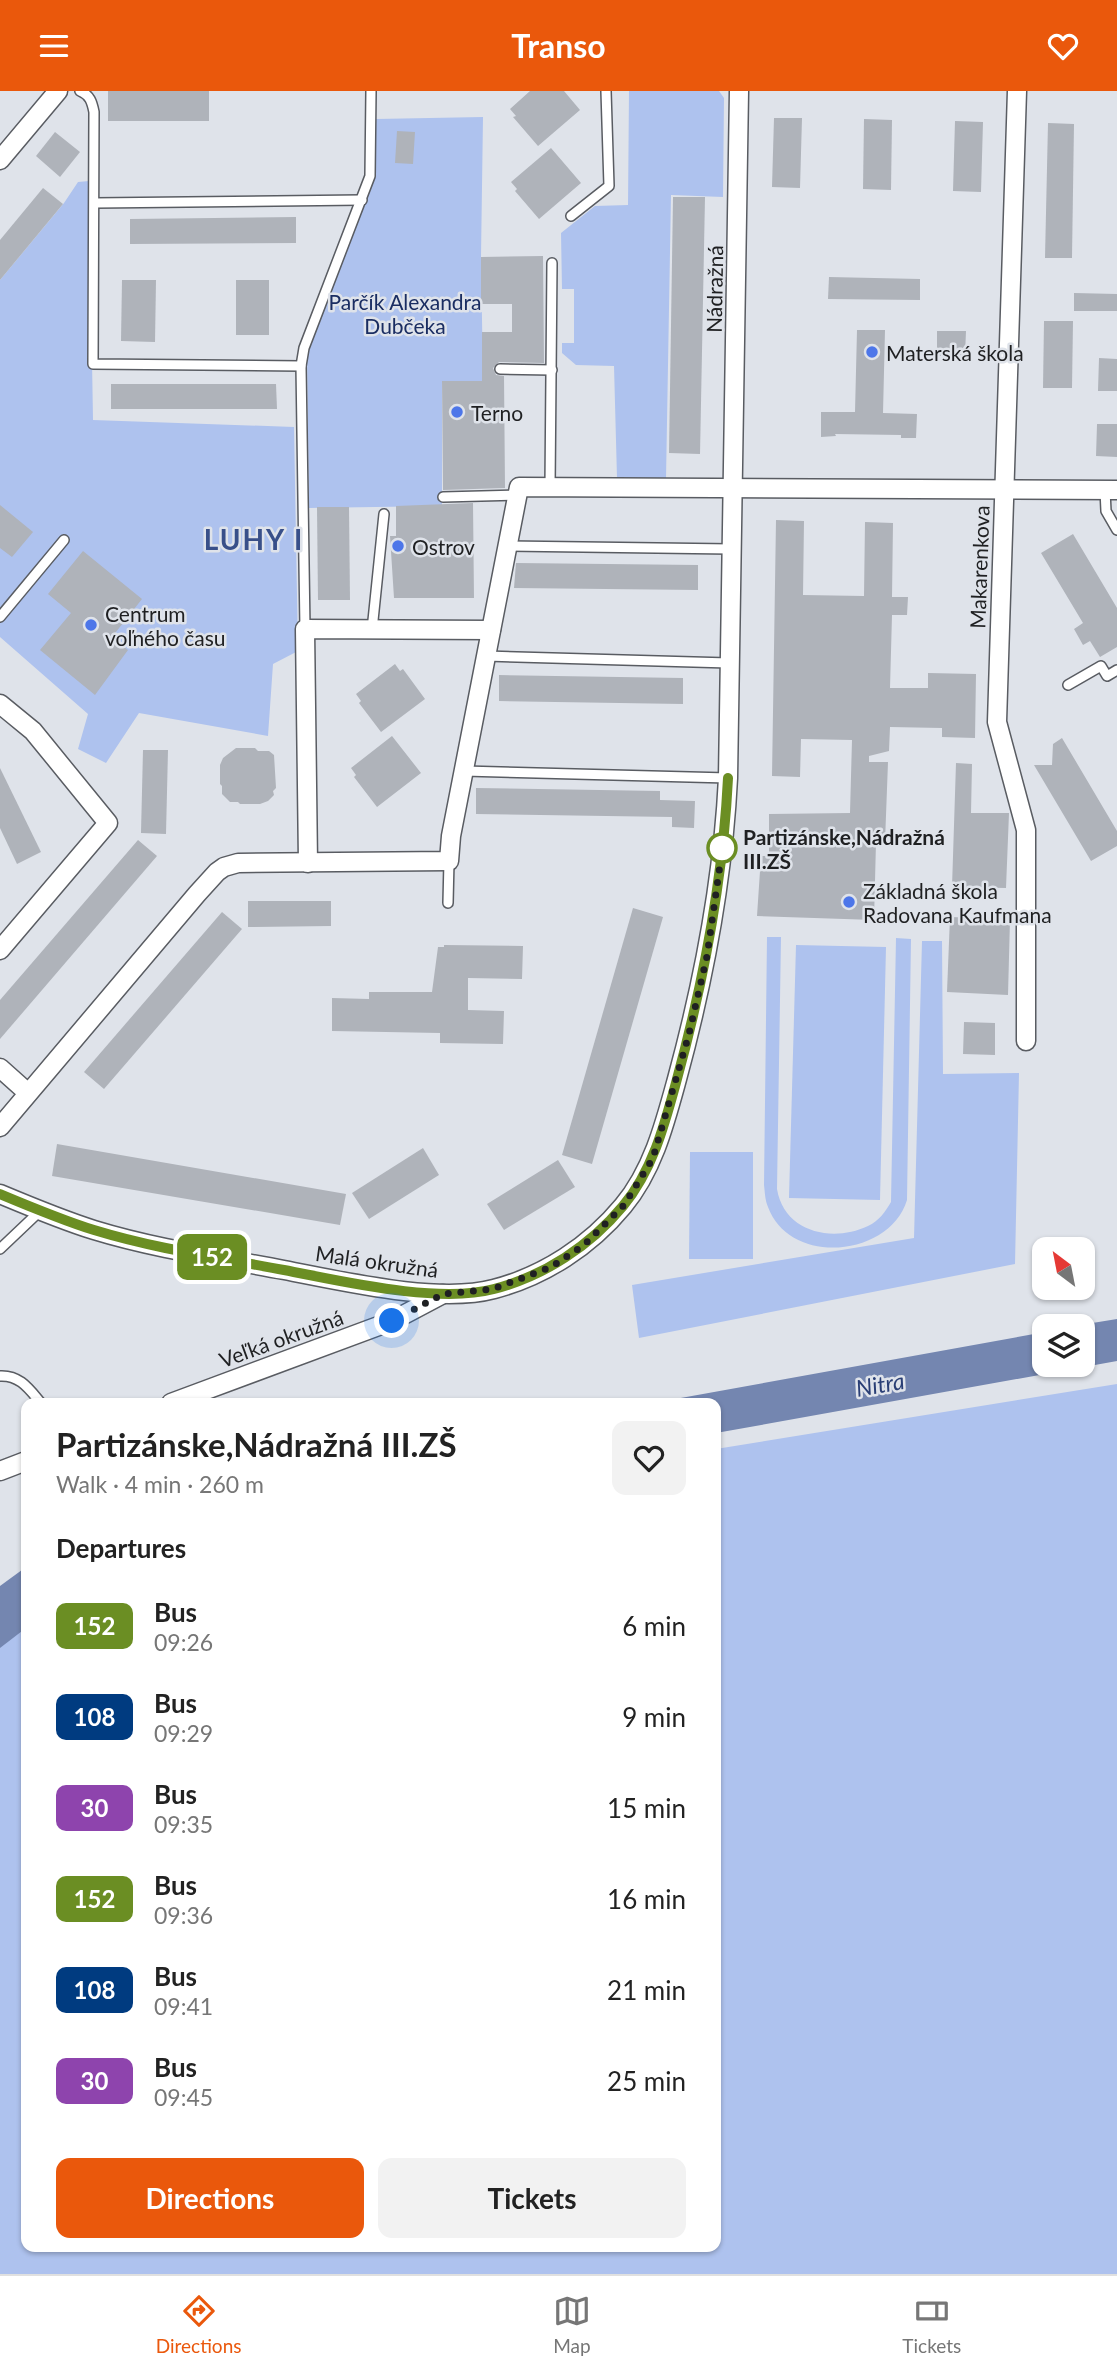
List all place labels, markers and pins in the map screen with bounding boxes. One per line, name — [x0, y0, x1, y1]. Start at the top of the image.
place label: Materská škola — [886, 340, 1024, 365]
marker: Materská škola — [864, 344, 880, 360]
place label: Terno — [471, 400, 523, 425]
marker: Terno — [449, 404, 465, 420]
place label: Ostrov — [412, 534, 475, 559]
marker: Ostrov — [390, 538, 406, 554]
place label: Centrum voľného času — [105, 601, 225, 650]
marker: Centrum voľného času — [83, 617, 99, 633]
place label: Partizánske,Nádražná III.ZŠ — [743, 824, 945, 873]
marker: Partizánske,Nádražná III.ZŠ — [707, 833, 737, 863]
place label: Základná škola Radovana Kaufmana — [863, 878, 1052, 927]
marker: Základná škola Radovana Kaufmana — [841, 894, 857, 910]

